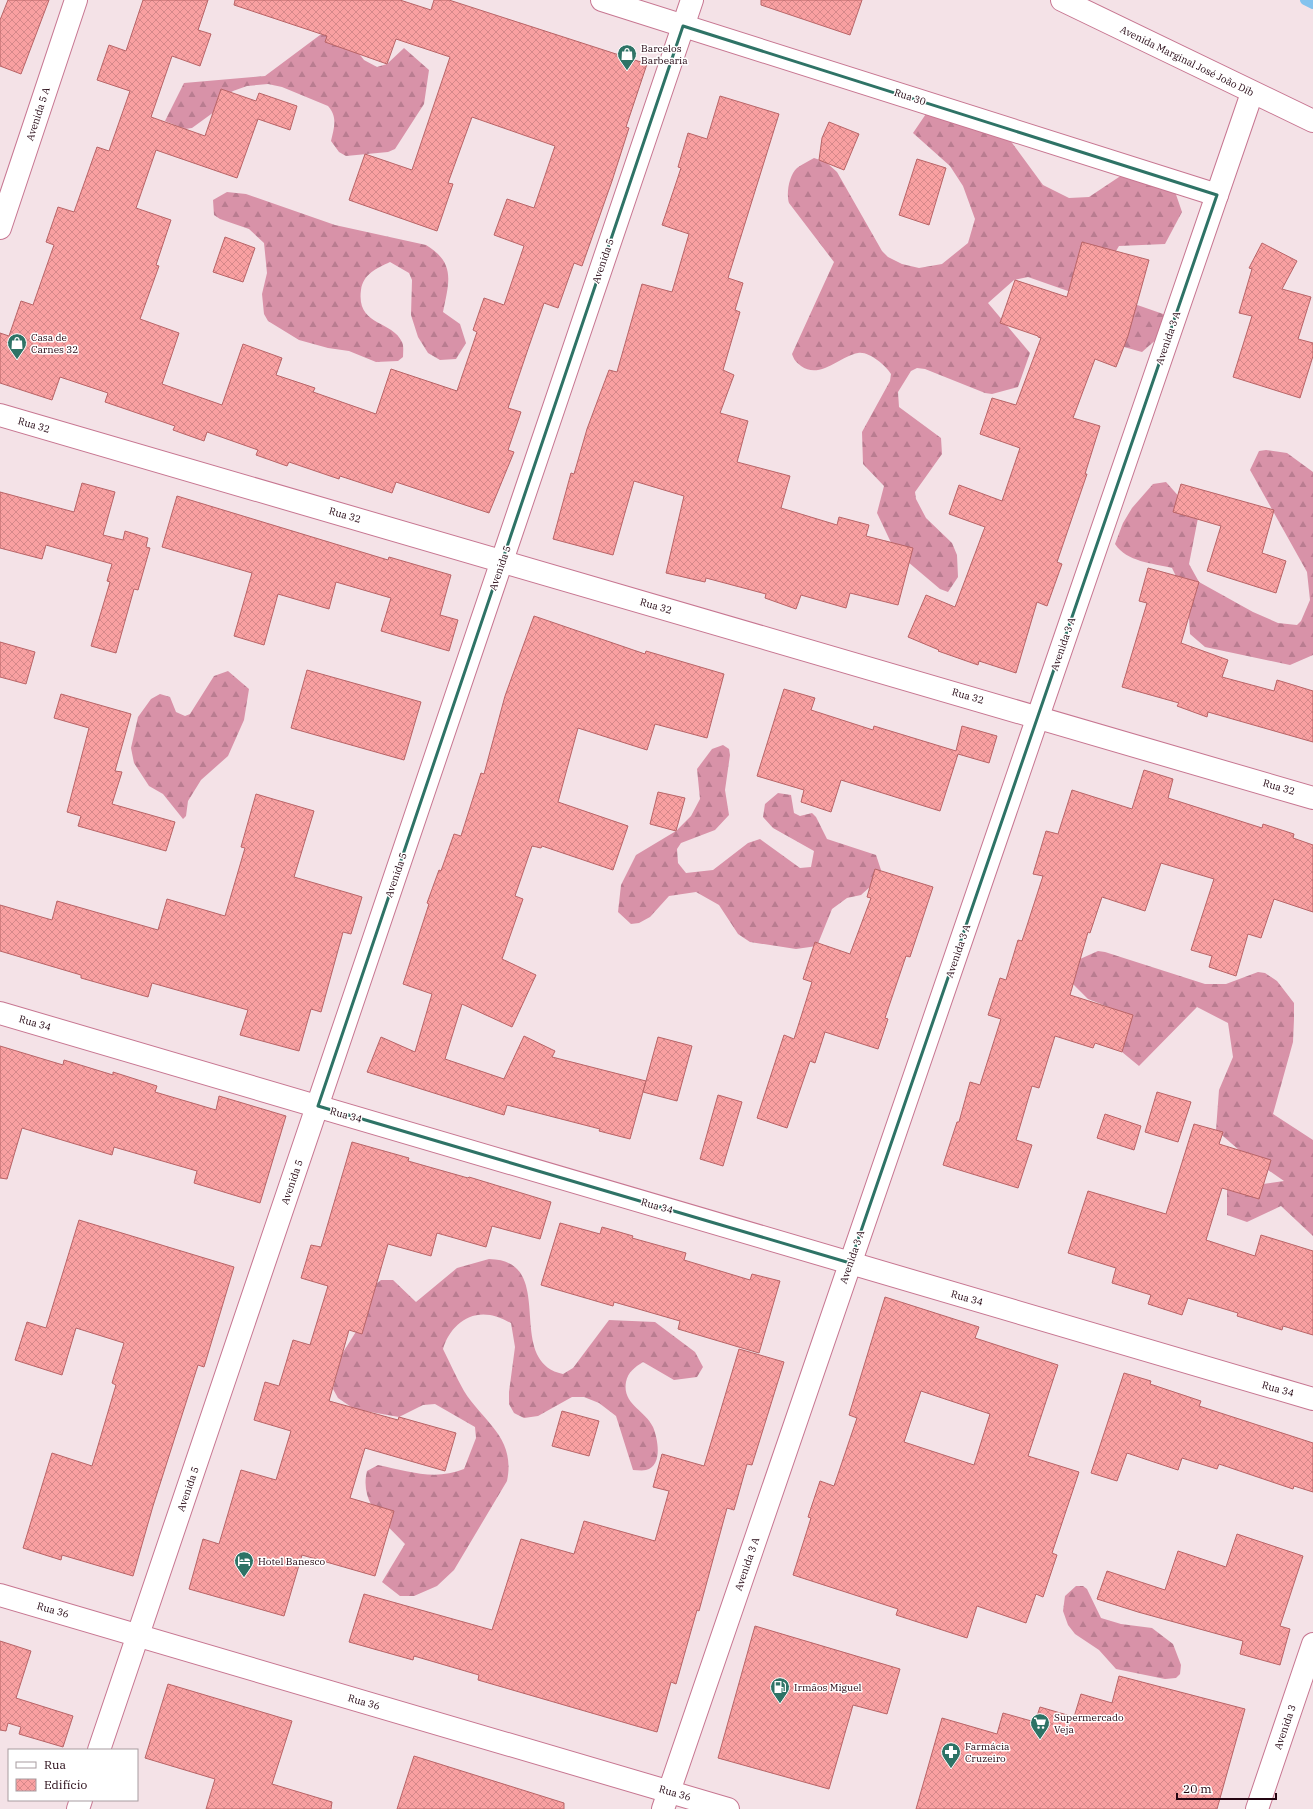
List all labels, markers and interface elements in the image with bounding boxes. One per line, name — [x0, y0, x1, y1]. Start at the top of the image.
street label: Avenida Marginal José João Dib — [1118, 23, 1256, 99]
place label: Barcelos Barbearia — [641, 42, 688, 67]
shop icon: Barcelos Barbearia — [616, 43, 638, 71]
street label: Avenida 5 A — [23, 85, 53, 143]
street label: Rua 30 — [892, 86, 928, 108]
street label: Avenida 5 — [589, 237, 617, 285]
street label: Avenida 3 A — [1153, 309, 1183, 366]
place label: Casa de Carnes 32 — [31, 331, 78, 356]
shop icon: Casa de Carnes 32 — [6, 332, 28, 360]
street label: Rua 32 — [17, 414, 51, 436]
street label: Rua 32 — [328, 504, 362, 526]
street label: Avenida 5 — [486, 544, 514, 592]
street label: Rua 32 — [639, 595, 673, 617]
street label: Avenida 3 A — [1048, 615, 1078, 672]
street label: Rua 32 — [951, 685, 985, 707]
street label: Rua 32 — [1262, 776, 1296, 798]
street label: Avenida 5 — [382, 851, 410, 899]
street label: Avenida 3 A — [943, 922, 973, 979]
street label: Rua 34 — [18, 1012, 52, 1034]
street label: Rua 34 — [329, 1104, 363, 1126]
street label: Avenida 5 — [278, 1158, 306, 1206]
street label: Rua 34 — [640, 1195, 674, 1217]
street label: Avenida 3 A — [837, 1228, 867, 1285]
street label: Rua 34 — [950, 1287, 984, 1309]
street label: Rua 34 — [1261, 1378, 1295, 1400]
street label: Avenida 5 — [174, 1465, 202, 1513]
street label: Avenida 3 A — [732, 1535, 762, 1592]
hotel icon: Hotel Banesco — [233, 1550, 255, 1578]
place label: Hotel Banesco — [258, 1555, 326, 1568]
street label: Rua 36 — [36, 1599, 70, 1621]
fuel station icon: Irmãos Miguel — [769, 1676, 791, 1704]
place label: Irmãos Miguel — [794, 1681, 862, 1694]
street label: Rua 36 — [347, 1691, 381, 1713]
street label: Avenida 3 — [1271, 1703, 1299, 1751]
place label: Supermercado Veja — [1054, 1711, 1124, 1736]
supermarket icon: Supermercado Veja — [1029, 1712, 1051, 1740]
place label: Farmácia Cruzeiro — [965, 1740, 1010, 1765]
pharmacy icon: Farmácia Cruzeiro — [940, 1741, 962, 1769]
legend — [8, 1749, 138, 1801]
text: Rua — [44, 1757, 66, 1772]
scale bar — [1177, 1775, 1276, 1801]
text: Edifício — [44, 1777, 88, 1792]
text: 20 m — [1183, 1781, 1212, 1796]
street label: Rua 36 — [658, 1782, 692, 1804]

